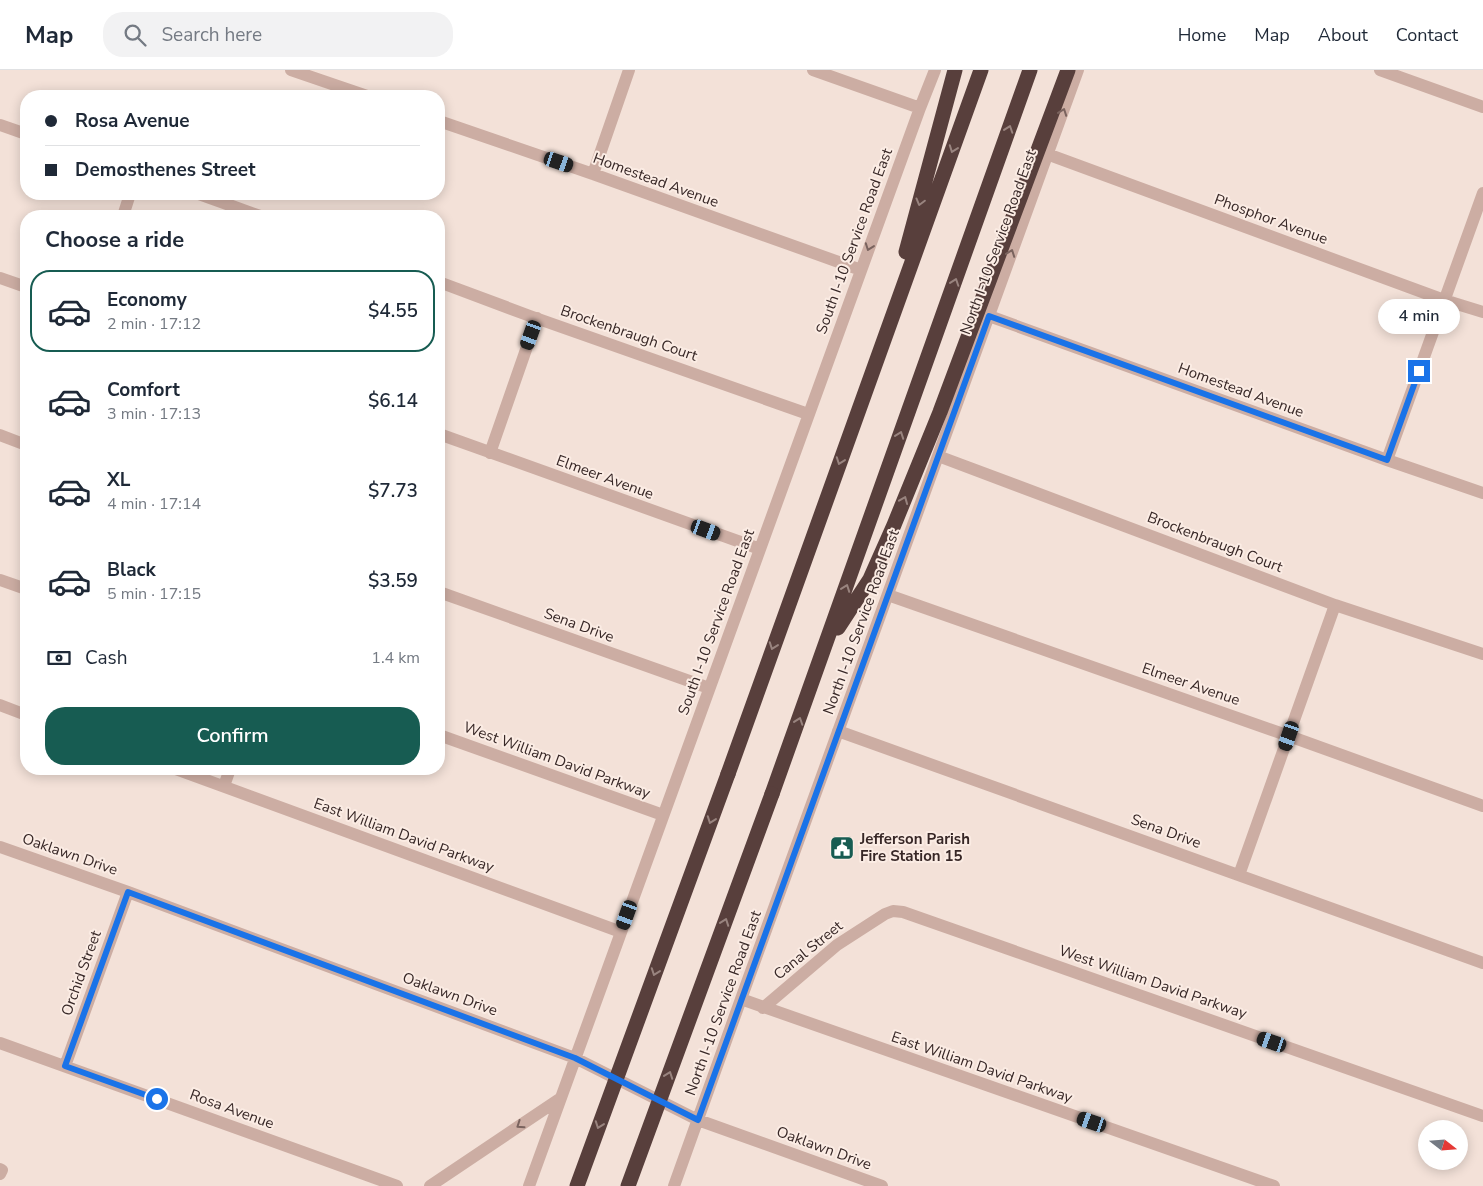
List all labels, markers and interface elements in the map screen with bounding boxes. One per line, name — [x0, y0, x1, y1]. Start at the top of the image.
search box — [103, 12, 453, 57]
text: Map — [25, 19, 73, 51]
icon: search — [121, 21, 149, 49]
text: Search here — [161, 22, 262, 48]
text: Home — [1178, 23, 1226, 47]
text: Map — [1254, 23, 1290, 47]
text: About — [1318, 23, 1368, 47]
text: Contact — [1396, 23, 1458, 47]
text: Rosa Avenue — [75, 108, 190, 134]
one-way arrow — [1057, 108, 1067, 117]
one-way arrow — [1003, 125, 1013, 134]
one-way arrow — [949, 144, 959, 153]
street label: South I-10 Service Road East — [811, 145, 897, 337]
street label: North I-10 Service Road East — [955, 146, 1041, 337]
street label: Homestead Avenue — [590, 148, 722, 212]
car — [542, 150, 575, 174]
text: Demosthenes Street — [75, 157, 255, 183]
street label: Phosphor Avenue — [1211, 189, 1331, 249]
one-way arrow — [915, 197, 926, 206]
text: Choose a ride — [45, 225, 184, 255]
one-way arrow — [865, 242, 875, 251]
one-way arrow — [1005, 249, 1015, 258]
one-way arrow — [949, 278, 959, 287]
text: Economy — [107, 287, 187, 313]
icon: car — [47, 289, 92, 334]
text: $4.55 — [368, 298, 418, 324]
callout: 4 min — [1378, 298, 1460, 334]
street label: Brockenbraugh Court — [558, 300, 701, 366]
text: 4 min — [1399, 305, 1439, 327]
text: 2 min · 17:12 — [107, 313, 201, 335]
car — [518, 318, 543, 352]
street label: Homestead Avenue — [1175, 358, 1307, 422]
route end — [1408, 360, 1430, 382]
text: Comfort — [107, 377, 180, 403]
icon: car — [47, 379, 92, 424]
text: $6.14 — [368, 388, 418, 414]
text: 3 min · 17:13 — [107, 403, 201, 425]
one-way arrow — [894, 431, 904, 440]
street label: Elmeer Avenue — [554, 450, 656, 504]
one-way arrow — [836, 456, 846, 464]
text: XL — [107, 467, 130, 493]
icon: car — [47, 469, 92, 514]
text: $7.73 — [368, 478, 418, 504]
text: 4 min · 17:14 — [107, 493, 201, 515]
one-way arrow — [898, 496, 908, 505]
street label: Brockenbraugh Court — [1144, 507, 1286, 577]
car — [689, 518, 722, 542]
street label: South I-10 Service Road East — [673, 526, 759, 718]
street label: North I-10 Service Road East — [818, 526, 904, 717]
text: Black — [107, 557, 156, 583]
icon: car — [47, 559, 92, 604]
text: $3.59 — [368, 568, 418, 594]
text: 5 min · 17:15 — [107, 583, 201, 605]
one-way arrow — [840, 584, 850, 593]
street label: Sena Drive — [541, 603, 617, 647]
one-way arrow — [769, 641, 779, 650]
icon: cash — [45, 644, 73, 672]
text: Cash — [85, 645, 127, 671]
text: 1.4 km — [371, 647, 420, 669]
street label: Elmeer Avenue — [1139, 658, 1243, 710]
button: Confirm — [45, 707, 420, 765]
street label: West William David Parkway — [461, 717, 653, 803]
one-way arrow — [793, 717, 803, 725]
car — [1277, 719, 1300, 753]
street label: East William David Parkway — [311, 793, 497, 877]
street label: Sena Drive — [1128, 809, 1204, 853]
one-way arrow — [707, 815, 717, 824]
street label: Oaklawn Drive — [20, 828, 120, 880]
place label: Jefferson Parish Fire Station 15 — [859, 829, 970, 866]
public building icon: Jefferson Parish Fire Station 15 — [829, 835, 855, 861]
car — [614, 898, 639, 932]
street label: North I-10 Service Road East — [680, 907, 766, 1098]
street label: Canal Street — [769, 915, 847, 984]
one-way arrow — [719, 918, 729, 927]
street label: Orchid Street — [56, 927, 106, 1018]
street label: West William David Parkway — [1056, 940, 1250, 1024]
street label: Oaklawn Drive — [400, 968, 500, 1020]
one-way arrow — [651, 968, 661, 976]
street label: East William David Parkway — [889, 1027, 1076, 1108]
car — [1255, 1030, 1288, 1054]
one-way arrow — [663, 1071, 673, 1079]
street label: Rosa Avenue — [187, 1085, 277, 1133]
route start — [146, 1088, 168, 1110]
car — [1075, 1110, 1108, 1134]
one-way arrow — [517, 1119, 526, 1128]
one-way arrow — [595, 1120, 605, 1129]
north arrow — [1418, 1120, 1468, 1170]
map controls — [1418, 1120, 1468, 1170]
street label: Oaklawn Drive — [774, 1122, 874, 1174]

